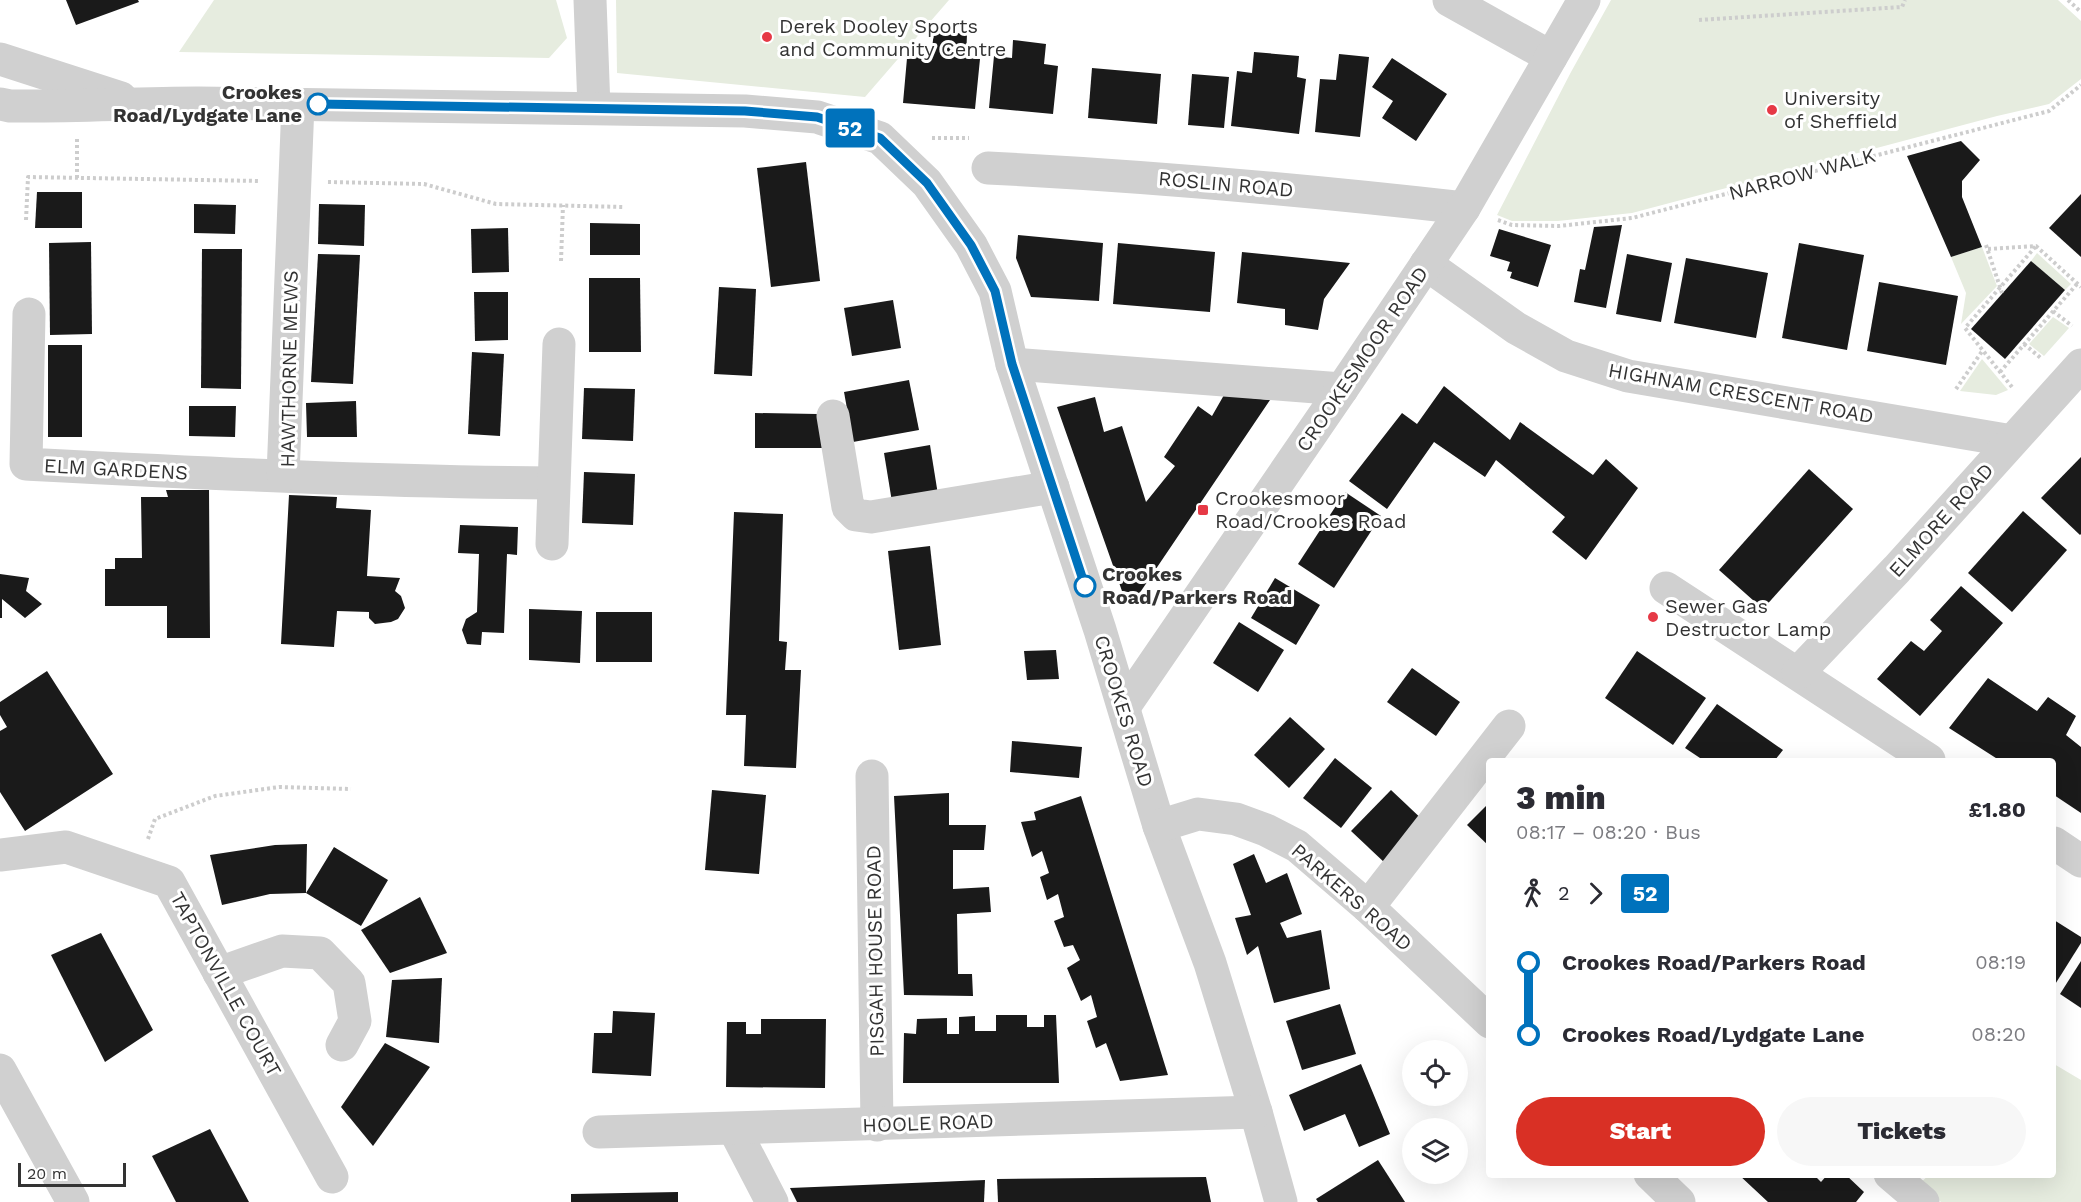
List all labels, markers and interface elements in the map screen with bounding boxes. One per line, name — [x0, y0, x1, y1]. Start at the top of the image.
place label: Derek Dooley Sports and Community Centre — [779, 14, 1006, 61]
marker: Derek Dooley Sports and Community Centre — [760, 30, 774, 44]
place label: Crookes Road/Lydgate Lane — [113, 80, 302, 127]
place label: University of Sheffield — [1784, 86, 1898, 133]
marker: Crookes Road/Lydgate Lane — [307, 93, 329, 115]
marker: University of Sheffield — [1765, 103, 1779, 117]
line badge: 52 — [823, 108, 877, 148]
text: 52 — [838, 116, 862, 141]
street label: NARROW WALK — [1726, 143, 1878, 205]
street label: ROSLIN ROAD — [1157, 166, 1295, 202]
street label: CROOKESMOOR ROAD — [1291, 262, 1433, 456]
street label: HAWTHORNE MEWS — [275, 270, 303, 468]
street label: HIGHNAM CRESCENT ROAD — [1606, 358, 1876, 428]
street label: ELM GARDENS — [43, 453, 189, 485]
street label: ELMORE ROAD — [1884, 458, 1998, 582]
place label: Crookesmoor Road/Crookes Road — [1215, 486, 1406, 533]
marker: Crookesmoor Road/Crookes Road — [1196, 503, 1210, 517]
place label: Crookes Road/Parkers Road — [1102, 562, 1292, 609]
marker: Crookes Road/Parkers Road — [1074, 575, 1096, 597]
place label: Sewer Gas Destructor Lamp — [1665, 594, 1831, 641]
marker: Sewer Gas Destructor Lamp — [1646, 610, 1660, 624]
street label: CROOKES ROAD — [1089, 632, 1159, 790]
text: 3 min — [1516, 778, 1606, 817]
text: £1.80 — [1969, 797, 2026, 822]
text: 08:17 – 08:20 · Bus — [1516, 820, 1701, 844]
street label: PARKERS ROAD — [1287, 838, 1417, 956]
street label: PISGAH HOUSE ROAD — [861, 845, 889, 1057]
icon: walk — [1516, 877, 1549, 910]
icon: forward — [1579, 877, 1612, 910]
text: 2 — [1558, 881, 1570, 905]
text: 52 — [1633, 881, 1657, 906]
street label: TAPTONVILLE COURT — [165, 888, 287, 1080]
text: Crookes Road/Parkers Road — [1562, 950, 1866, 975]
text: 08:19 — [1975, 950, 2026, 974]
text: Crookes Road/Lydgate Lane — [1562, 1022, 1864, 1047]
text: 08:20 — [1971, 1022, 2026, 1046]
map controls — [1402, 1040, 1468, 1184]
button: locate — [1402, 1040, 1468, 1106]
button: Start — [1516, 1097, 1765, 1166]
button: Tickets — [1777, 1097, 2026, 1166]
street label: HOOLE ROAD — [862, 1109, 994, 1137]
button: layers — [1402, 1118, 1468, 1184]
scale bar — [18, 1160, 126, 1188]
text: 20 m — [27, 1164, 67, 1183]

